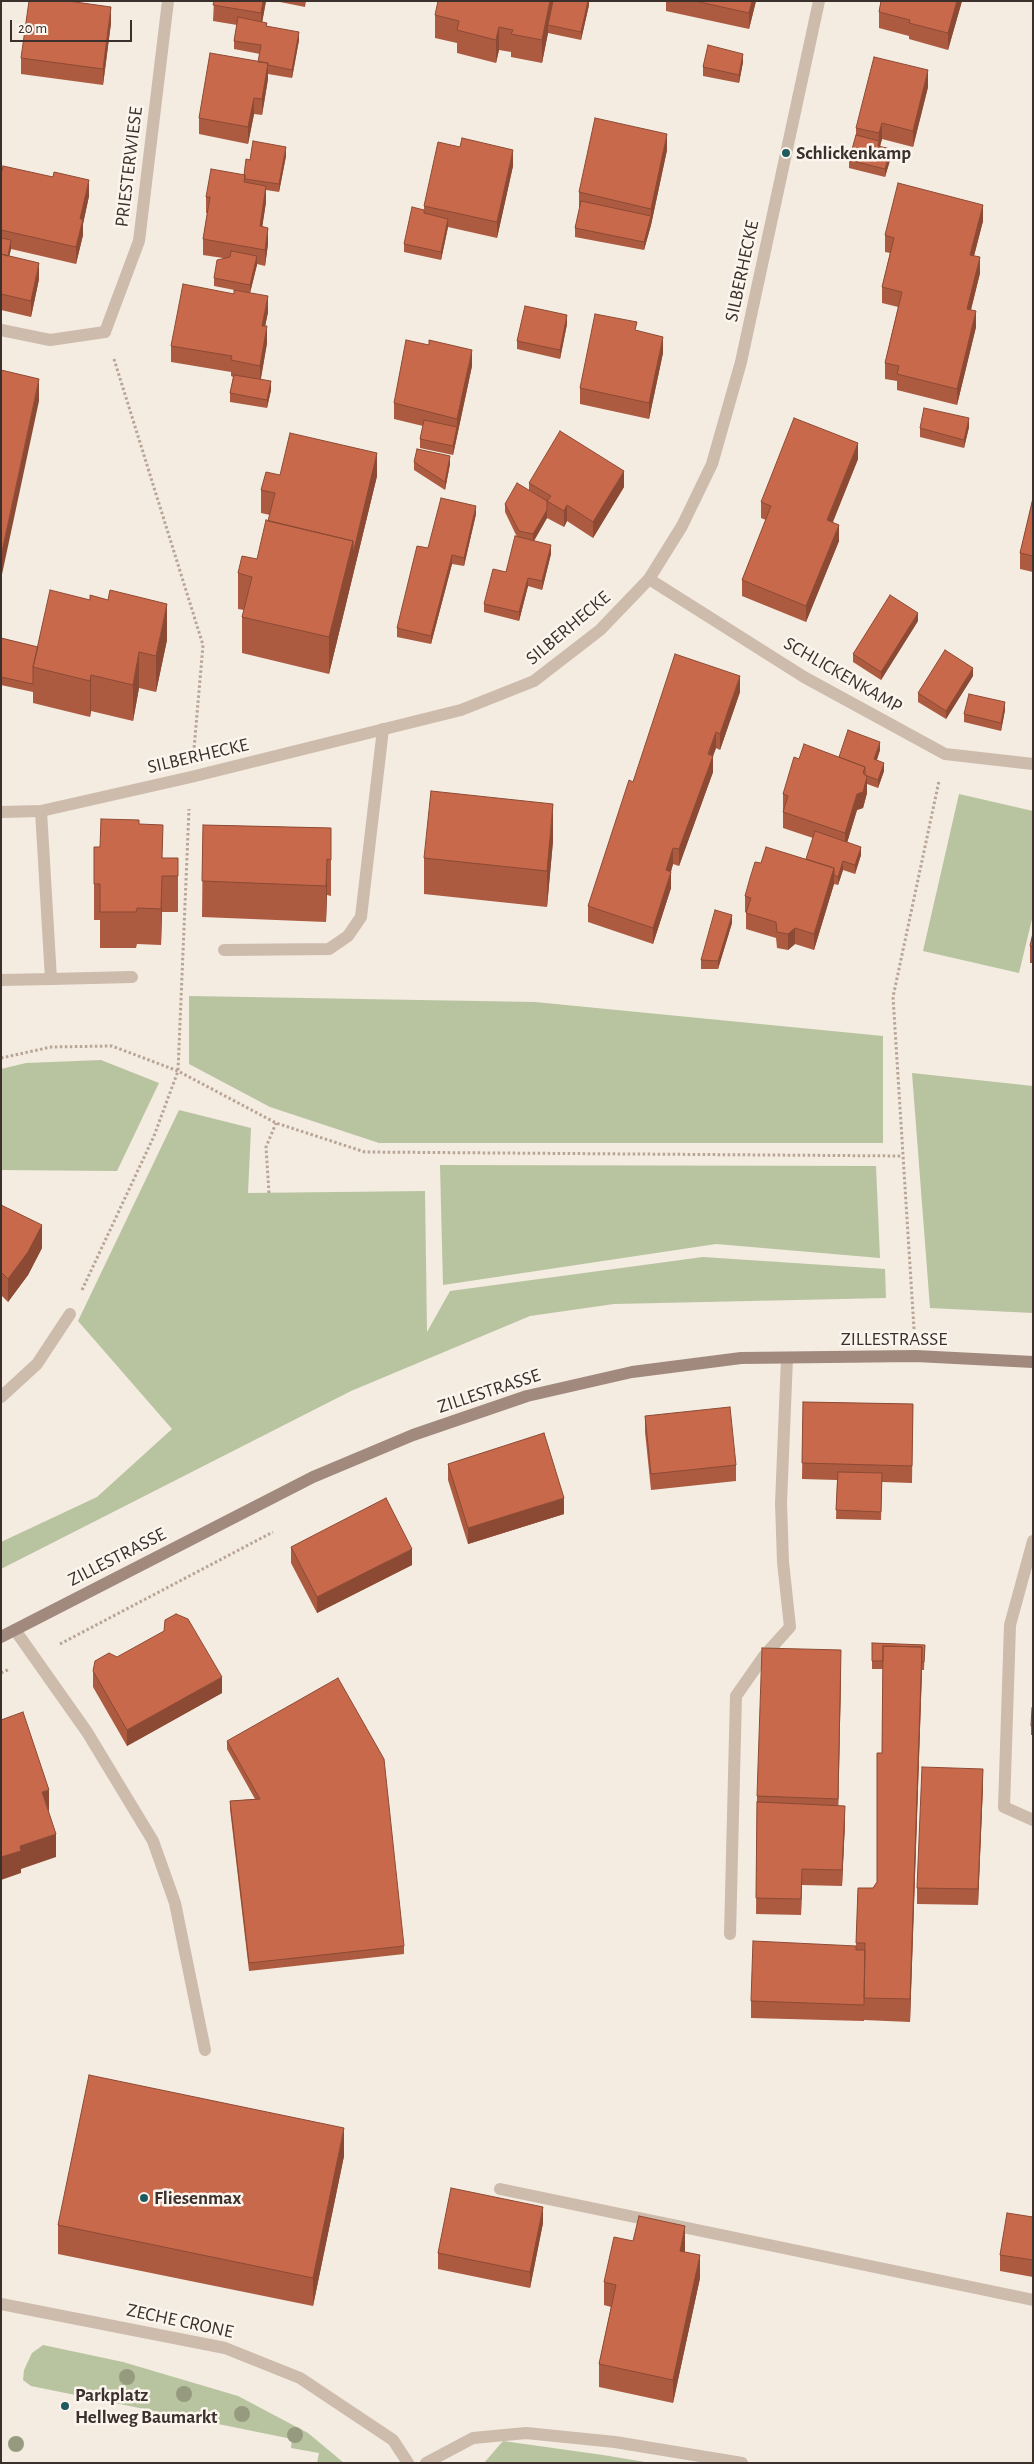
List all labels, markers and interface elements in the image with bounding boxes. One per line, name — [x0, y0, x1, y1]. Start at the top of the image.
scale bar — [12, 10, 135, 42]
text: 20 m — [18, 21, 47, 36]
street label: PRIESTERWIESE — [110, 105, 148, 229]
place label: Schlickenkamp — [796, 142, 911, 164]
marker: Schlickenkamp — [780, 147, 792, 159]
street label: SILBERHECKE — [720, 218, 764, 324]
street label: SILBERHECKE — [521, 586, 615, 670]
street label: SCHLICKENKAMP — [780, 632, 906, 718]
street label: SILBERHECKE — [145, 733, 251, 779]
street label: ZILLESTRASSE — [841, 1328, 947, 1350]
street label: ZILLESTRASSE — [435, 1364, 543, 1418]
street label: ZILLESTRASSE — [64, 1523, 170, 1591]
place label: Fliesenmax — [154, 2187, 241, 2209]
marker: Fliesenmax — [138, 2192, 150, 2204]
street label: ZECHE CRONE — [125, 2299, 235, 2343]
place label: Parkplatz Hellweg Baumarkt — [75, 2384, 217, 2428]
marker: Parkplatz Hellweg Baumarkt — [59, 2400, 71, 2412]

